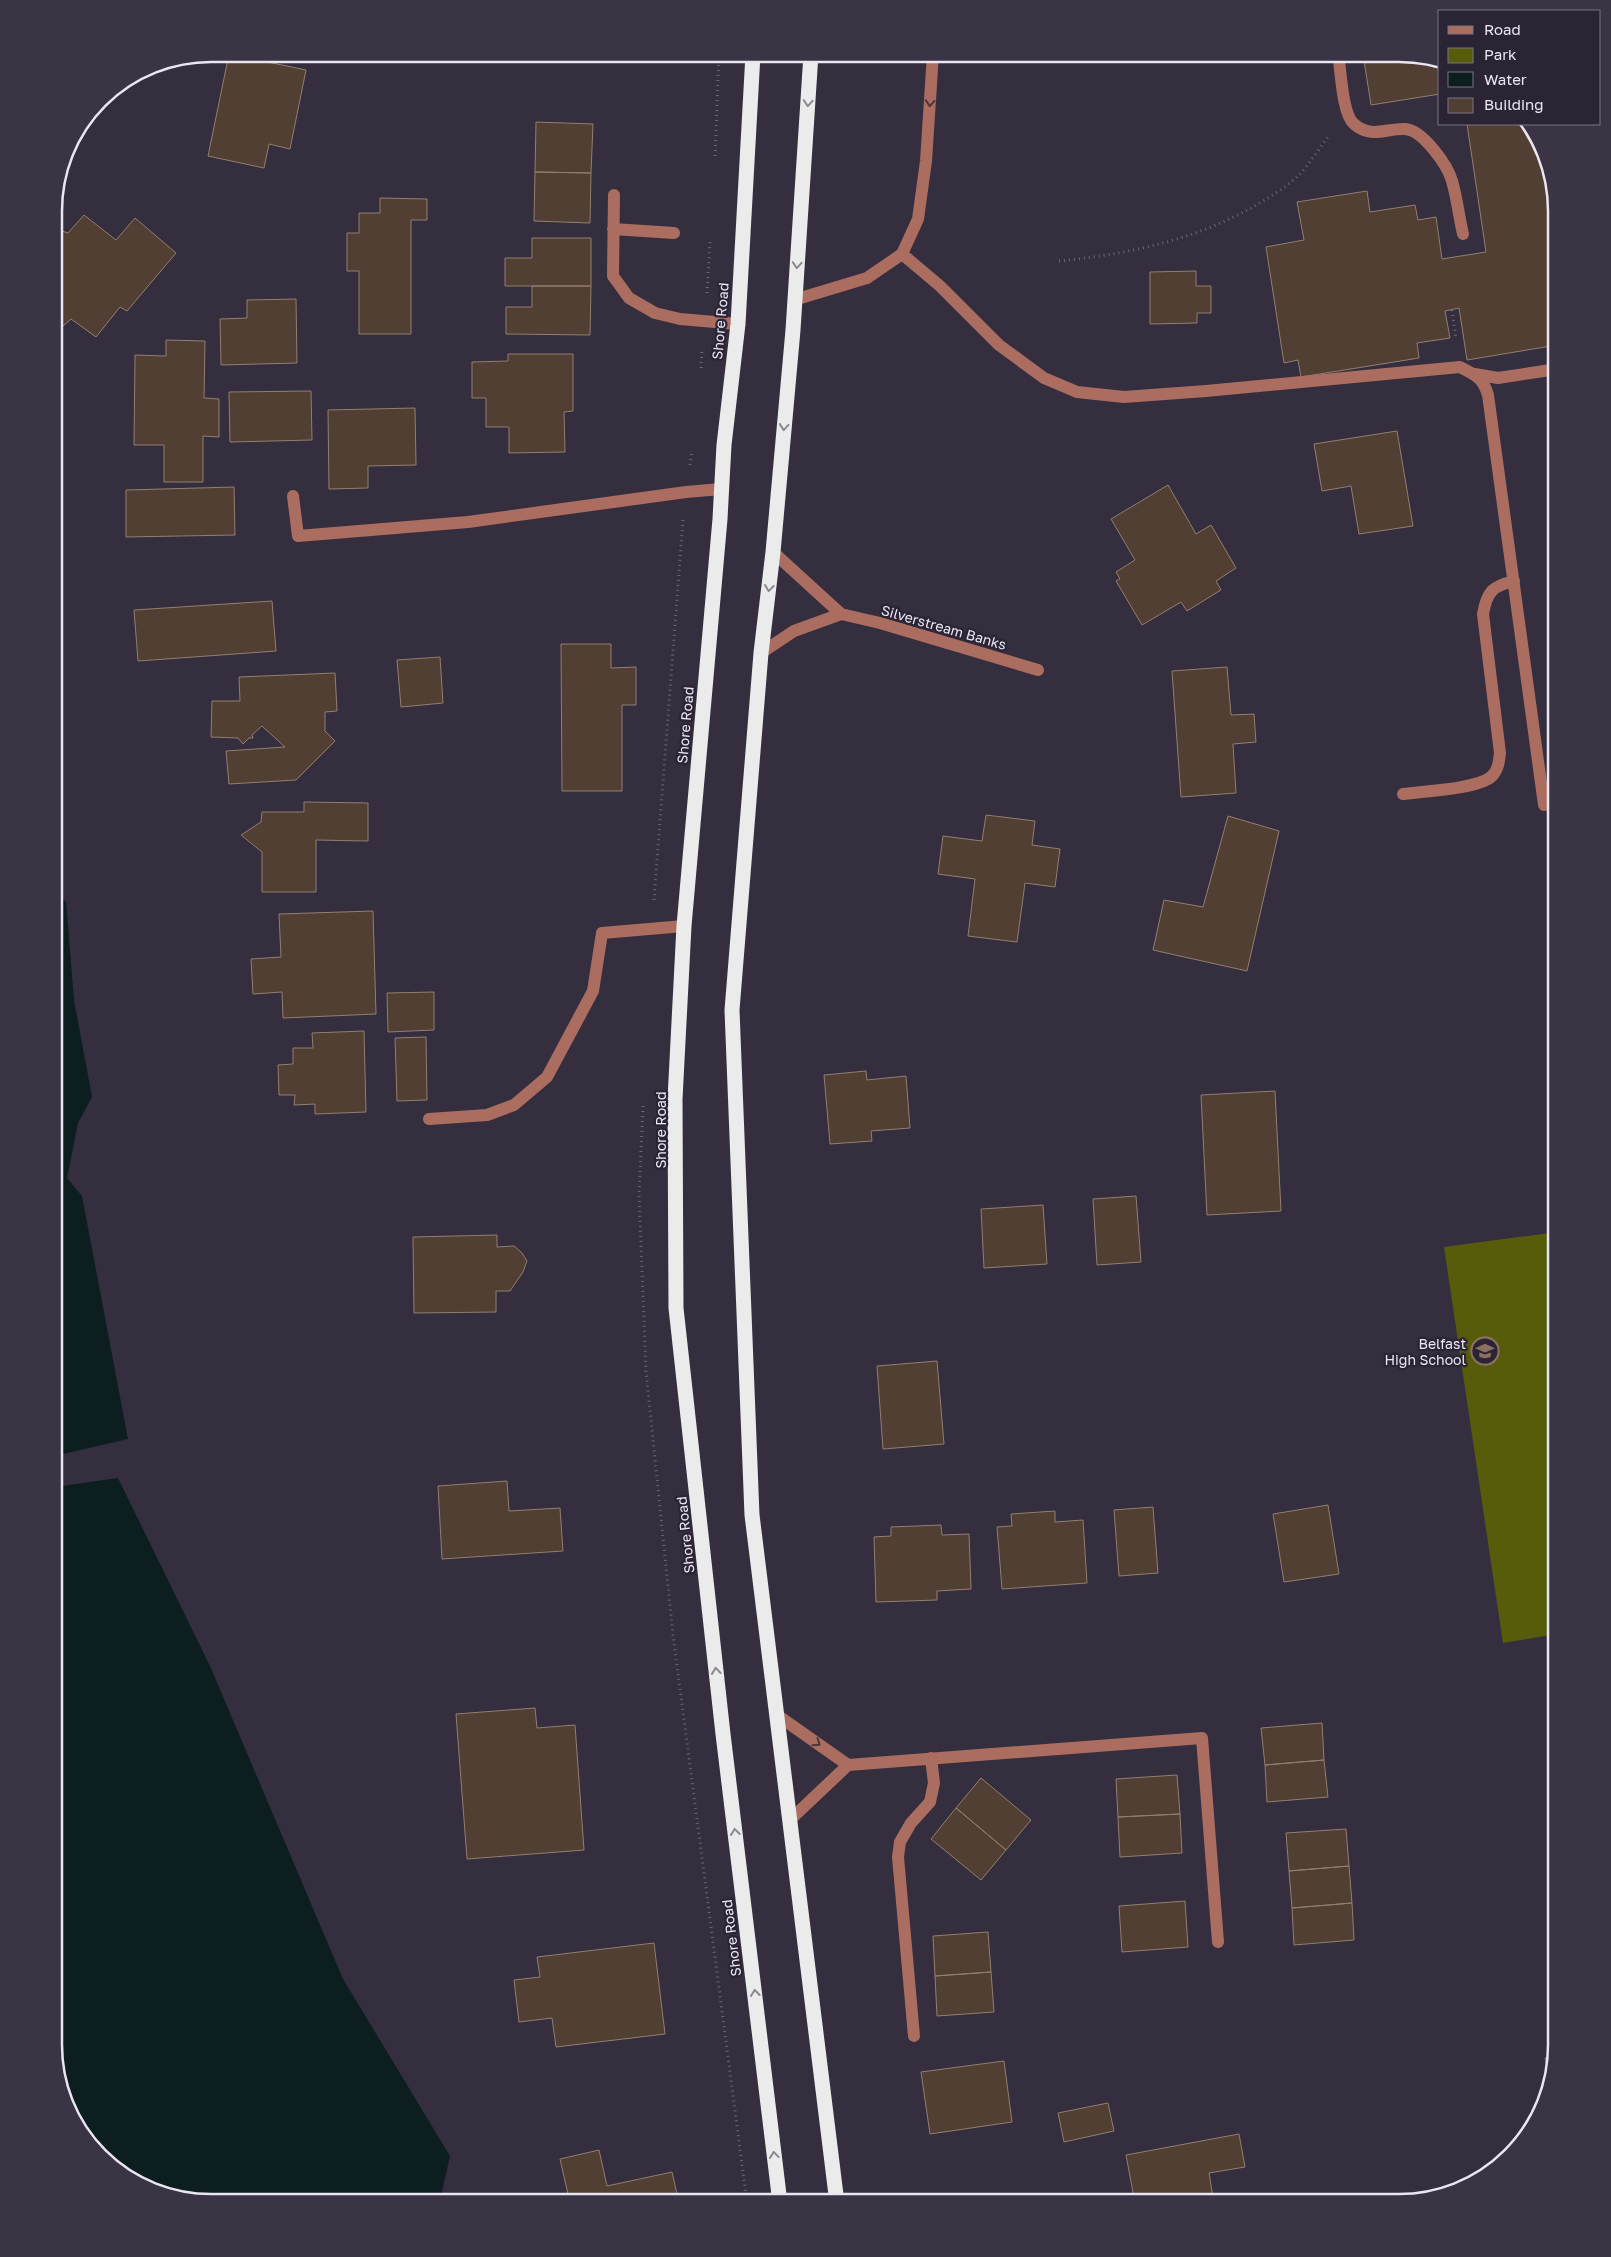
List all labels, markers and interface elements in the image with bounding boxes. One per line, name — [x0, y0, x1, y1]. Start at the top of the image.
legend — [1438, 10, 1601, 125]
text: Road — [1484, 20, 1521, 38]
text: Park — [1484, 45, 1517, 63]
text: Water — [1484, 70, 1527, 88]
text: Building — [1484, 95, 1544, 113]
one-way arrow — [802, 99, 813, 107]
one-way arrow — [924, 99, 935, 107]
one-way arrow — [791, 261, 802, 269]
street label: Shore Road — [708, 282, 732, 360]
one-way arrow — [779, 423, 790, 431]
one-way arrow — [764, 585, 775, 593]
street label: Silverstream Banks — [879, 601, 1009, 653]
street label: Shore Road — [673, 686, 697, 764]
street label: Shore Road — [652, 1091, 669, 1169]
place label: Belfast High School — [1384, 1335, 1466, 1368]
school or university icon: Belfast High School — [1470, 1336, 1500, 1366]
street label: Shore Road — [673, 1496, 697, 1574]
one-way arrow — [711, 1666, 722, 1674]
one-way arrow — [811, 1737, 821, 1746]
one-way arrow — [730, 1828, 741, 1836]
street label: Shore Road — [718, 1899, 744, 1977]
one-way arrow — [750, 1989, 761, 1997]
one-way arrow — [769, 2150, 780, 2158]

